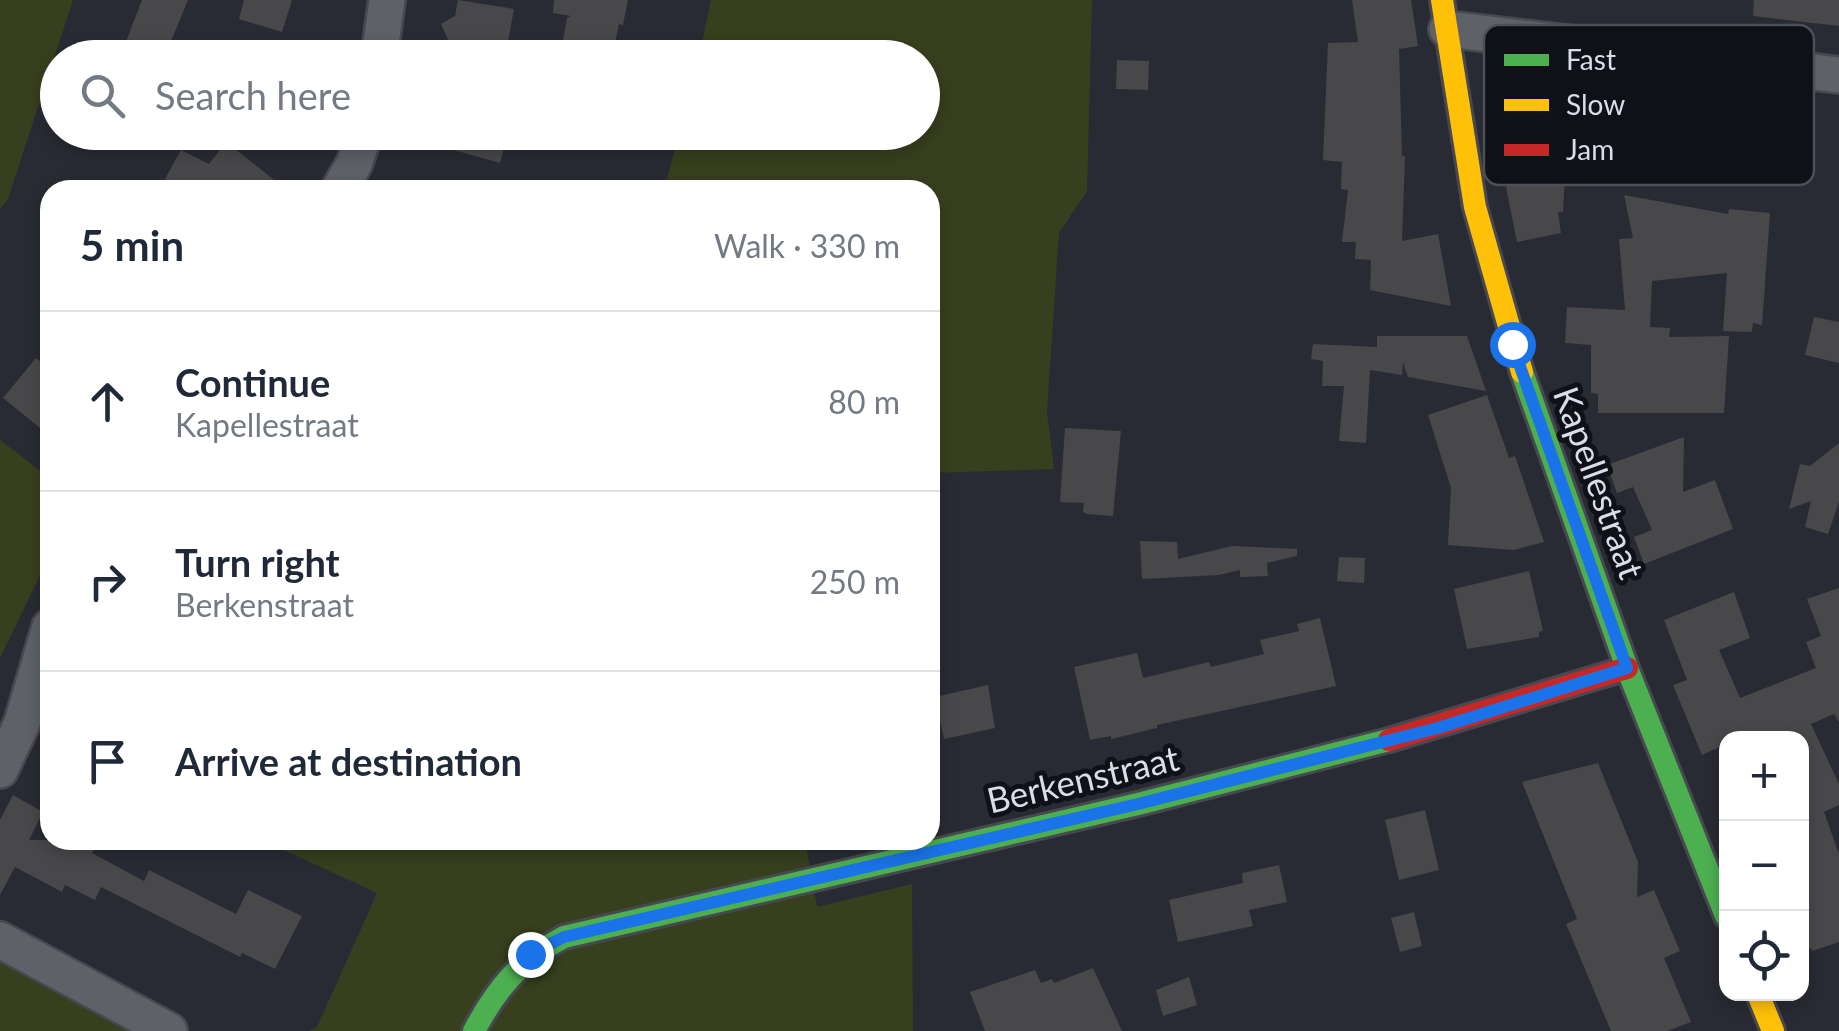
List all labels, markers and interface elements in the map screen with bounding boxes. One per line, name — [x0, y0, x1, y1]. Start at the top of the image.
legend — [1484, 25, 1814, 185]
search box — [40, 40, 940, 150]
text: Fast — [1566, 42, 1616, 76]
icon: search — [75, 68, 130, 123]
text: Search here — [155, 72, 351, 118]
text: Slow — [1566, 87, 1625, 121]
text: Jam — [1566, 132, 1614, 166]
text: 5 min — [80, 220, 184, 270]
text: Walk · 330 m — [714, 226, 900, 265]
route start — [1490, 322, 1536, 368]
text: Continue — [175, 359, 330, 405]
icon: ahead — [80, 374, 135, 429]
street label: Kapellestraat — [1546, 381, 1654, 584]
text: 80 m — [828, 382, 900, 421]
text: Kapellestraat — [175, 405, 359, 444]
text: Turn right — [175, 539, 340, 585]
icon: right — [80, 554, 135, 609]
text: 250 m — [810, 562, 900, 601]
text: Berkenstraat — [175, 585, 354, 624]
map controls — [1719, 731, 1809, 1001]
button: + — [1719, 731, 1809, 821]
icon: arrive — [80, 734, 135, 789]
street label: Berkenstraat — [983, 735, 1183, 821]
text: Arrive at destination — [175, 738, 522, 784]
button: − — [1719, 821, 1809, 911]
button: locate — [1719, 911, 1809, 1001]
route end — [508, 932, 554, 978]

